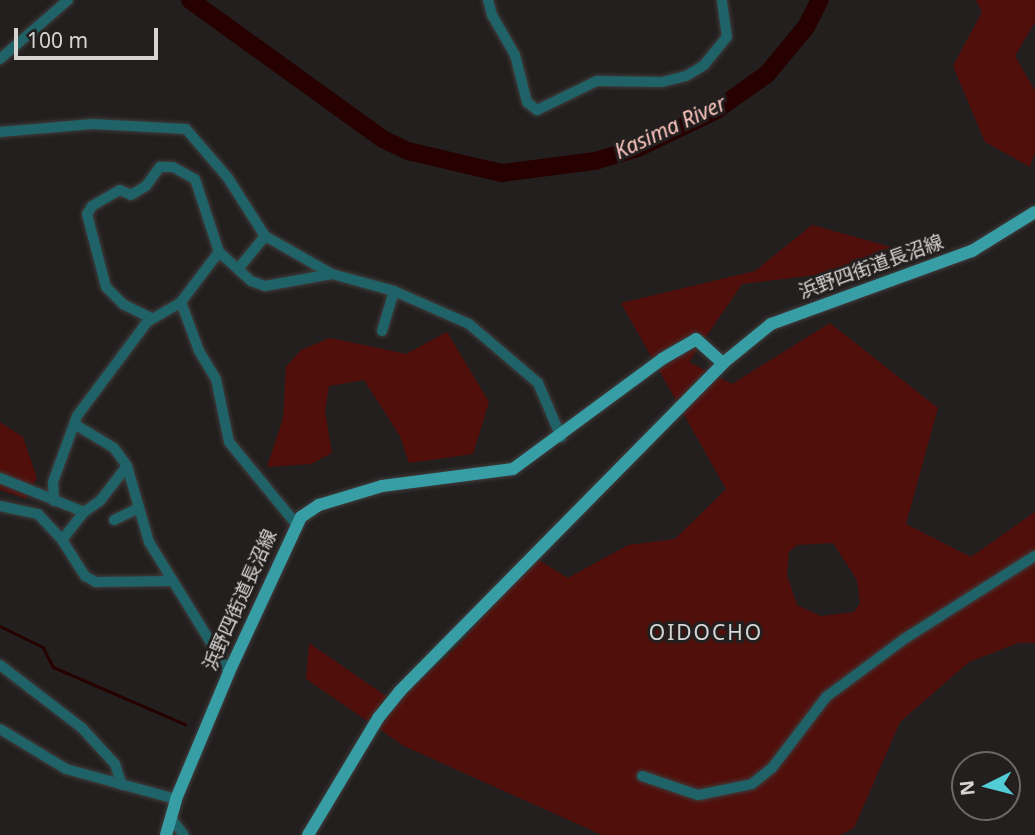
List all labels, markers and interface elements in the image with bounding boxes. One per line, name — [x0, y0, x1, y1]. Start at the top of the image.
scale bar — [18, 14, 161, 58]
text: 100 m — [27, 26, 88, 54]
water label: Kasima River — [610, 90, 730, 164]
street label: 浜野四街道長沼線 — [796, 230, 946, 304]
street label: 浜野四街道長沼線 — [199, 526, 281, 674]
district label: OIDOCHO — [650, 619, 762, 645]
north arrow — [951, 751, 1021, 821]
text: N — [953, 779, 981, 797]

